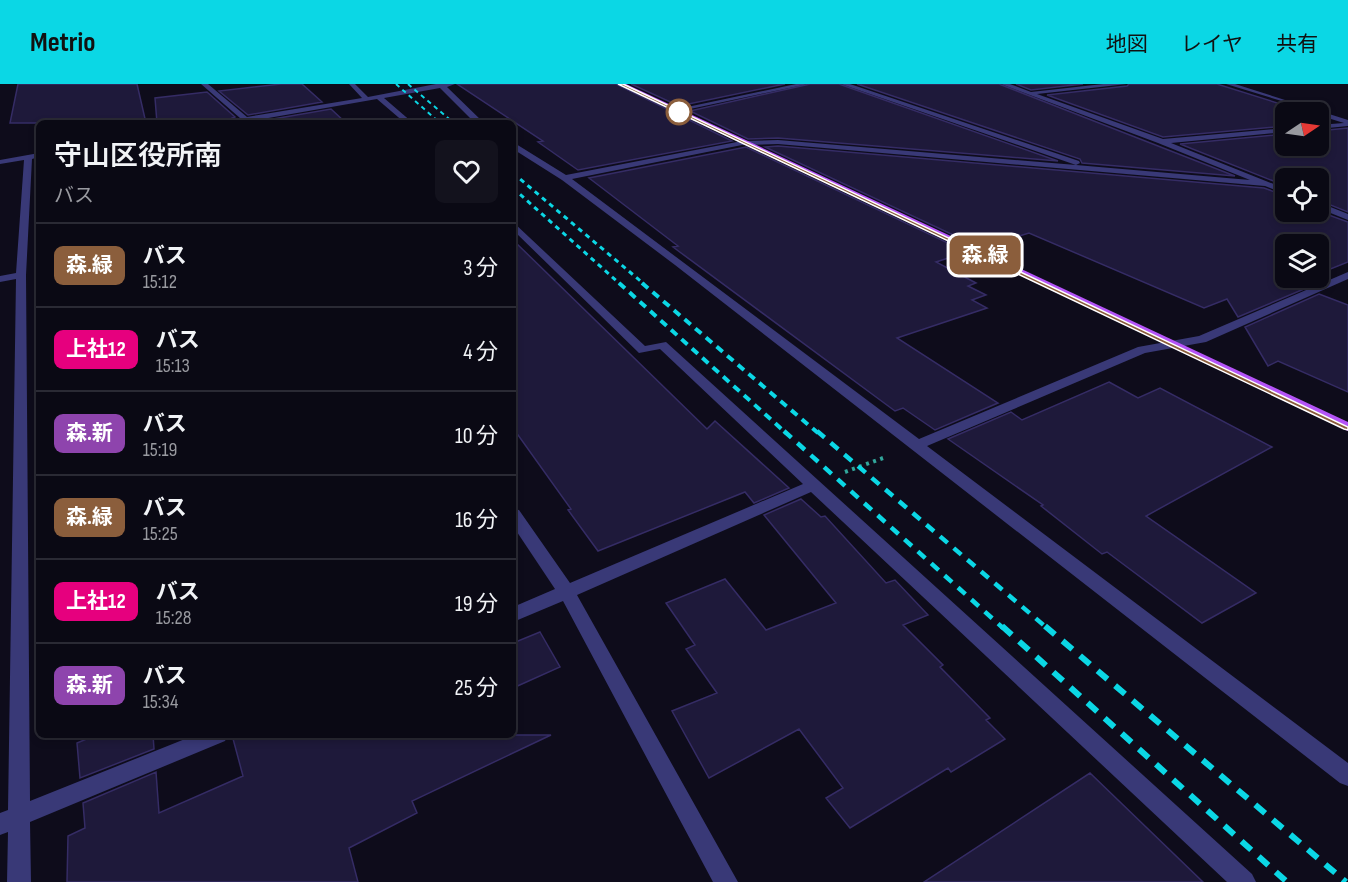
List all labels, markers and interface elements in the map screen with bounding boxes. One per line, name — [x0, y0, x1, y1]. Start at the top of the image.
text: Metrio — [30, 26, 95, 59]
text: 地図 — [1106, 32, 1148, 57]
text: レイヤ — [1181, 32, 1243, 57]
text: 共有 — [1276, 32, 1318, 57]
unlabelled marker — [666, 99, 692, 125]
north arrow — [1275, 102, 1329, 156]
map controls — [1275, 102, 1329, 288]
text: 守山区役所南 — [54, 140, 222, 173]
button: heart — [435, 140, 498, 203]
button: locate — [1275, 168, 1329, 222]
text: バス — [54, 184, 94, 208]
button: layers — [1275, 234, 1329, 288]
line badge: 森.緑 — [950, 236, 1020, 274]
text: バス — [143, 243, 187, 270]
text: 森.緑 — [962, 243, 1008, 268]
text: 森.緑 — [66, 253, 113, 278]
text: 3 分 — [463, 255, 498, 282]
text: 15:12 — [143, 270, 177, 294]
text: バス — [156, 327, 200, 354]
text: 上社12 — [66, 337, 126, 362]
text: 4 分 — [463, 339, 498, 366]
text: 15:13 — [156, 354, 190, 378]
text: バス — [143, 411, 187, 438]
text: 森.新 — [66, 421, 113, 446]
text: 10 分 — [455, 423, 498, 450]
text: 15:19 — [143, 438, 177, 462]
text: バス — [143, 495, 187, 522]
text: 森.緑 — [66, 505, 113, 530]
text: 16 分 — [455, 507, 498, 534]
text: 15:25 — [143, 522, 178, 546]
text: バス — [156, 579, 200, 606]
text: 上社12 — [66, 589, 126, 614]
text: 19 分 — [455, 591, 498, 618]
text: 15:28 — [156, 606, 191, 630]
text: バス — [143, 663, 187, 690]
text: 森.新 — [66, 673, 113, 698]
text: 25 分 — [455, 675, 498, 702]
text: 15:34 — [143, 690, 178, 714]

